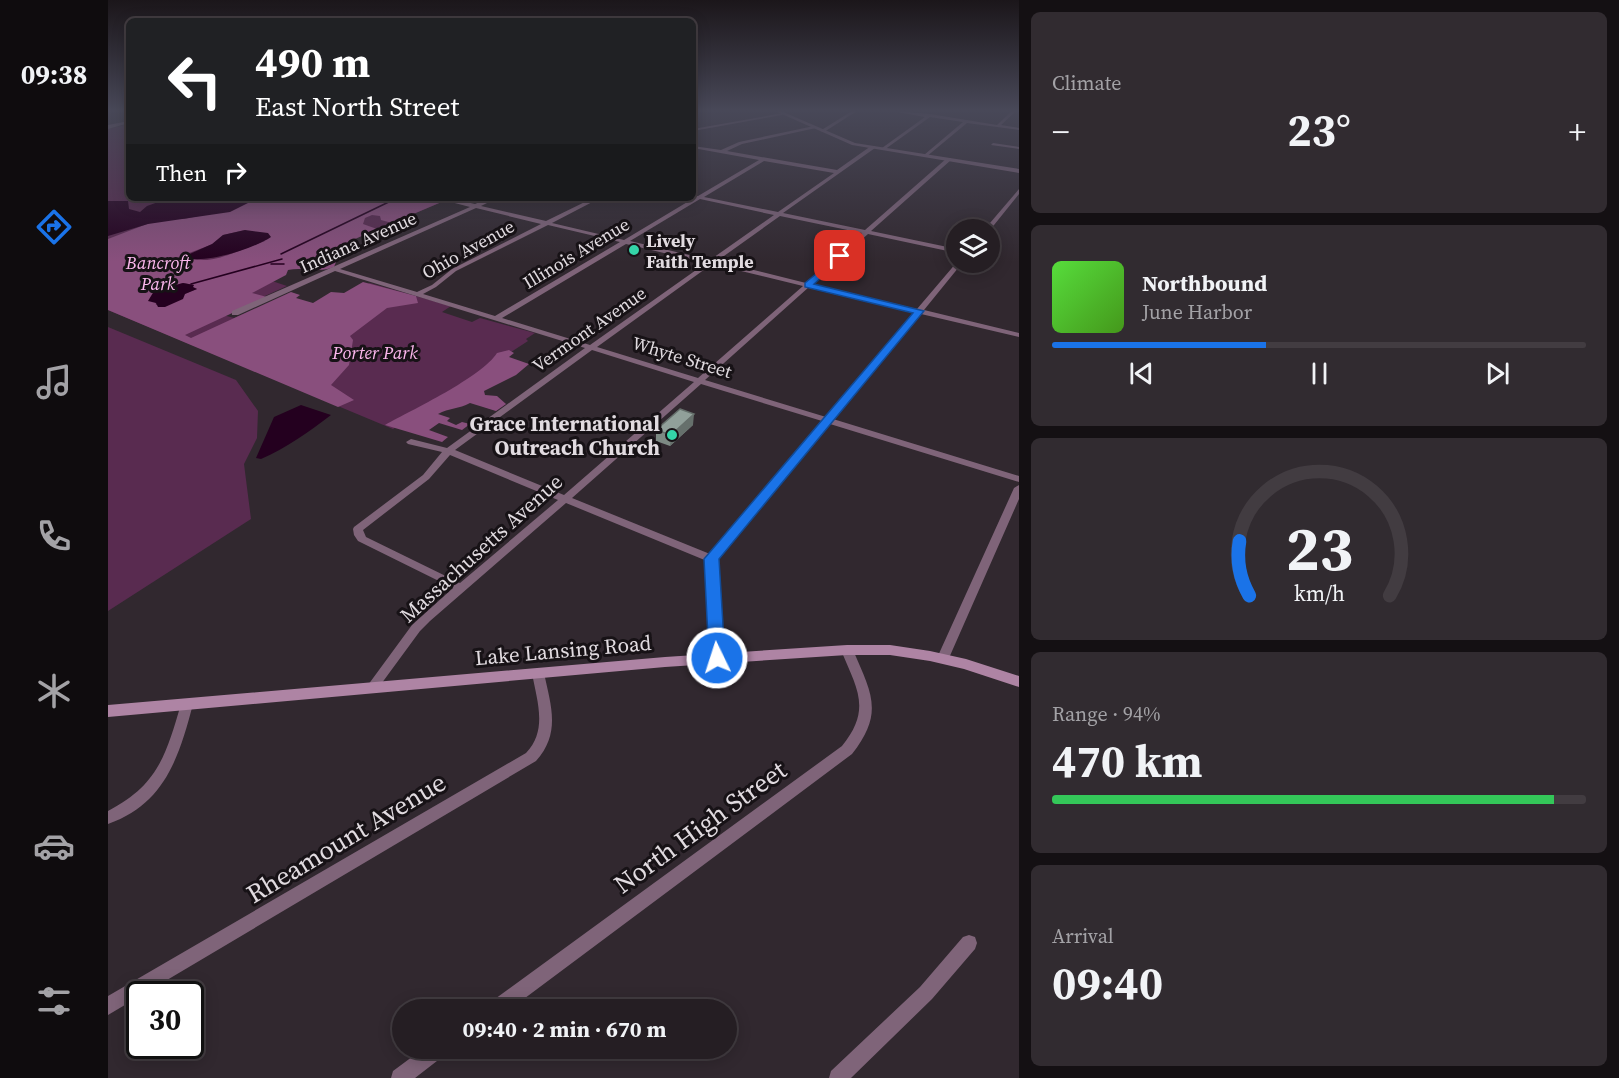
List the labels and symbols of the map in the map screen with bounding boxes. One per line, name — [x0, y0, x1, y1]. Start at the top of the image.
street label: Indiana Avenue — [296, 205, 420, 279]
street label: Illinois Avenue — [518, 211, 634, 295]
street label: Ohio Avenue — [417, 213, 519, 285]
place label: Lively Faith Temple — [646, 228, 754, 274]
pin — [814, 230, 865, 281]
marker: Lively Faith Temple — [627, 243, 641, 257]
park label: Bancroft Park — [125, 250, 191, 296]
street label: Vermont Avenue — [527, 280, 651, 378]
street label: Whyte Street — [629, 330, 735, 384]
park label: Porter Park — [331, 340, 418, 365]
place label: Grace International Outreach Church — [470, 409, 660, 462]
marker: Grace International Outreach Church — [665, 428, 679, 442]
street label: Massachusetts Avenue — [393, 467, 569, 629]
position arrow — [685, 626, 749, 690]
street label: Lake Lansing Road — [473, 628, 653, 672]
street label: North High Street — [606, 752, 794, 902]
street label: Rheamount Avenue — [240, 764, 452, 912]
speed limit sign: 30 — [126, 981, 204, 1059]

